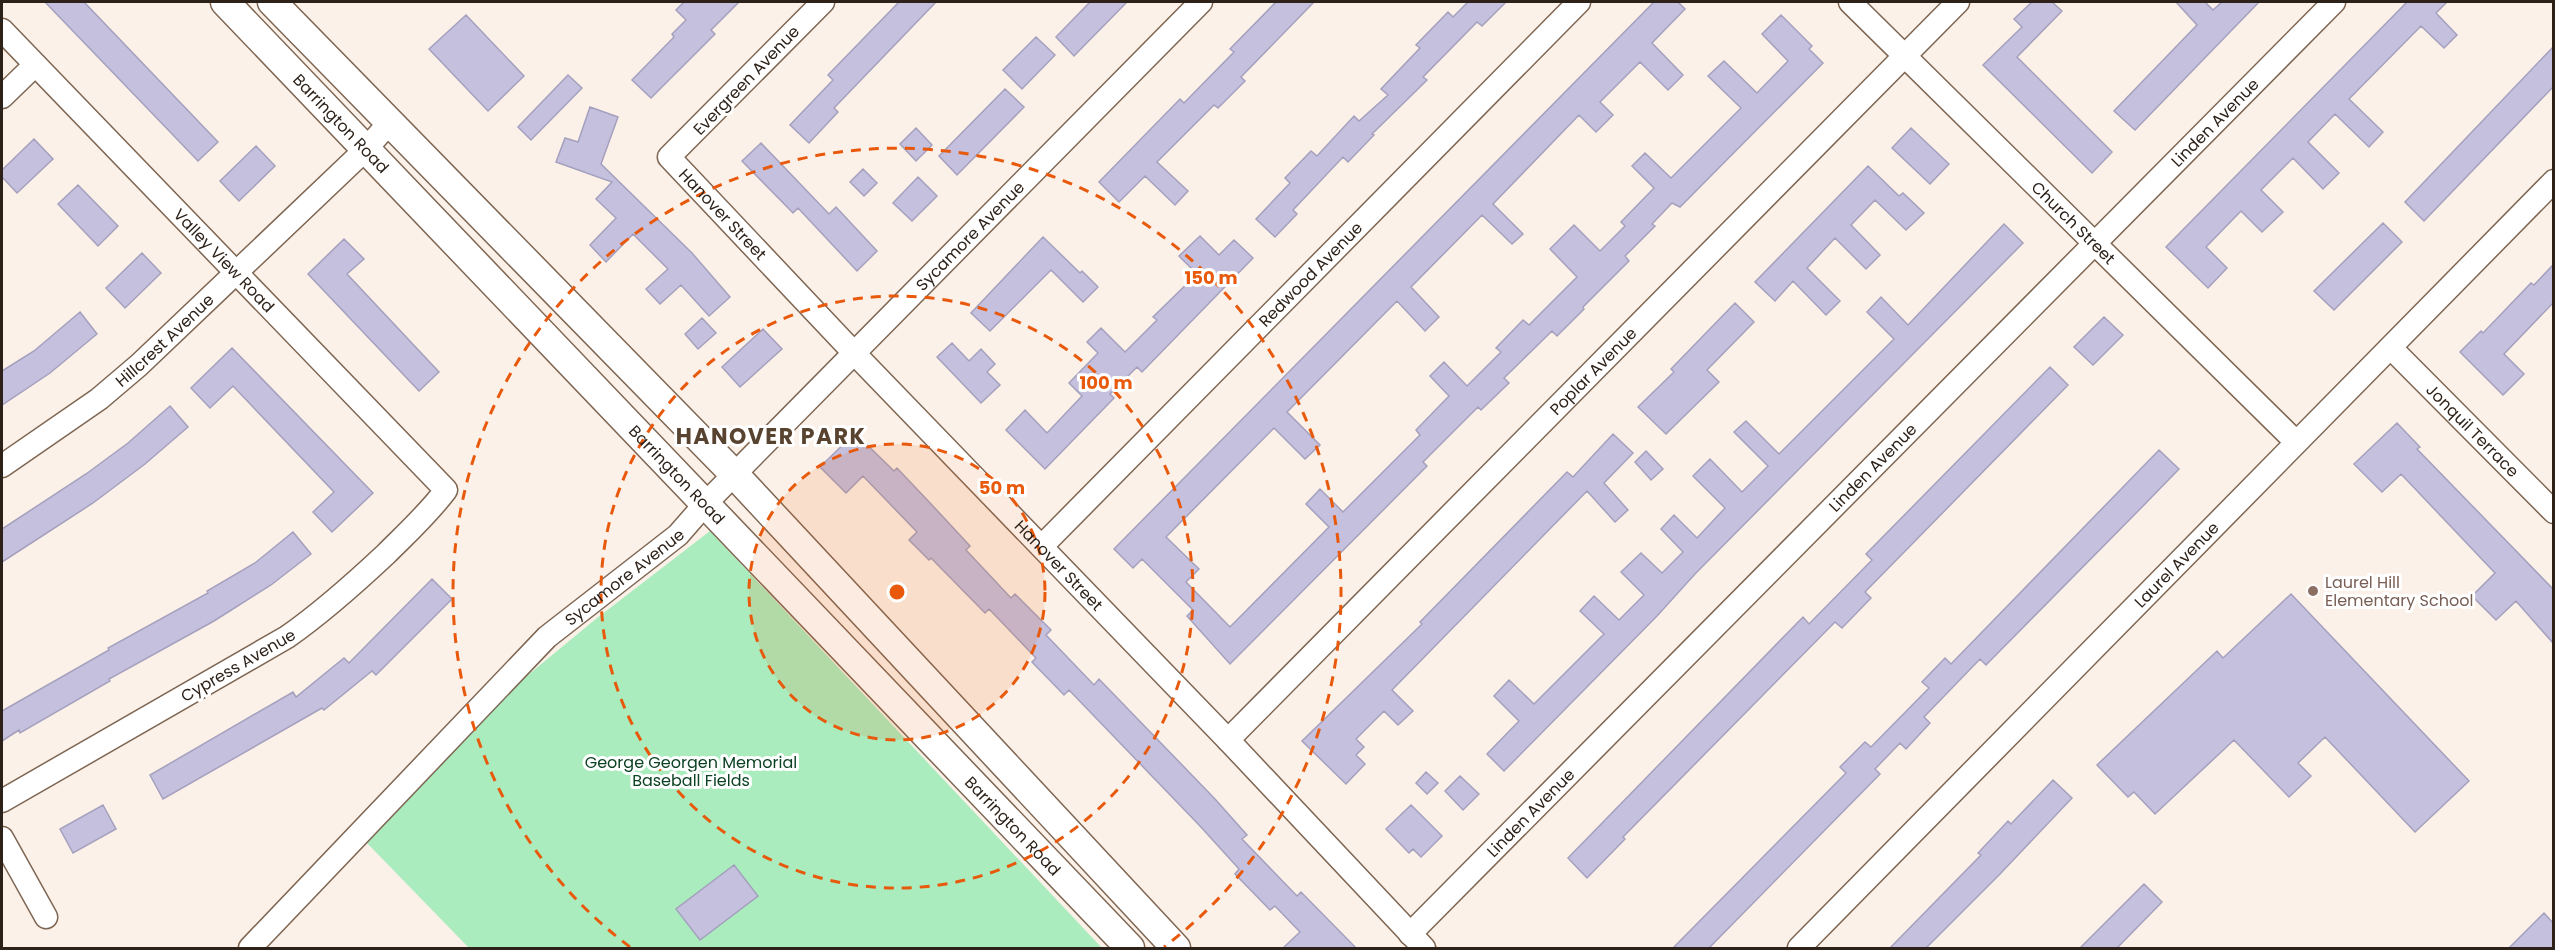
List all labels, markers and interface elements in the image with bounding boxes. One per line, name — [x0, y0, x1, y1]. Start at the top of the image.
street label: Evergreen Avenue — [688, 20, 805, 140]
street label: Barrington Road — [288, 69, 394, 179]
street label: Linden Avenue — [2166, 73, 2264, 172]
street label: Hanover Street — [674, 163, 772, 266]
street label: Sycamore Avenue — [911, 176, 1030, 296]
street label: Church Street — [2026, 176, 2121, 270]
street label: Valley View Road — [168, 204, 280, 318]
street label: Redwood Avenue — [1254, 217, 1368, 332]
text: 150 m — [1184, 265, 1238, 290]
street label: Hillcrest Avenue — [111, 289, 219, 392]
street label: Poplar Avenue — [1545, 322, 1642, 421]
text: 100 m — [1079, 370, 1133, 395]
street label: Jonquil Terrace — [2421, 379, 2524, 482]
street label: Linden Avenue — [1824, 418, 1922, 517]
street label: Barrington Road — [624, 420, 730, 530]
district label: HANOVER PARK — [676, 421, 866, 452]
text: 50 m — [979, 475, 1025, 500]
street label: Hanover Street — [1009, 515, 1108, 616]
street label: Laurel Avenue — [2129, 517, 2224, 613]
street label: Sycamore Avenue — [560, 523, 689, 631]
place label: Laurel Hill Elementary School — [2325, 571, 2473, 612]
centre of rings — [887, 582, 907, 602]
marker: Laurel Hill Elementary School — [2306, 584, 2320, 598]
street label: Cypress Avenue — [177, 623, 300, 708]
park label: George Georgen Memorial Baseball Fields — [585, 751, 797, 792]
street label: Linden Avenue — [1482, 763, 1580, 862]
street label: Barrington Road — [960, 771, 1066, 881]

